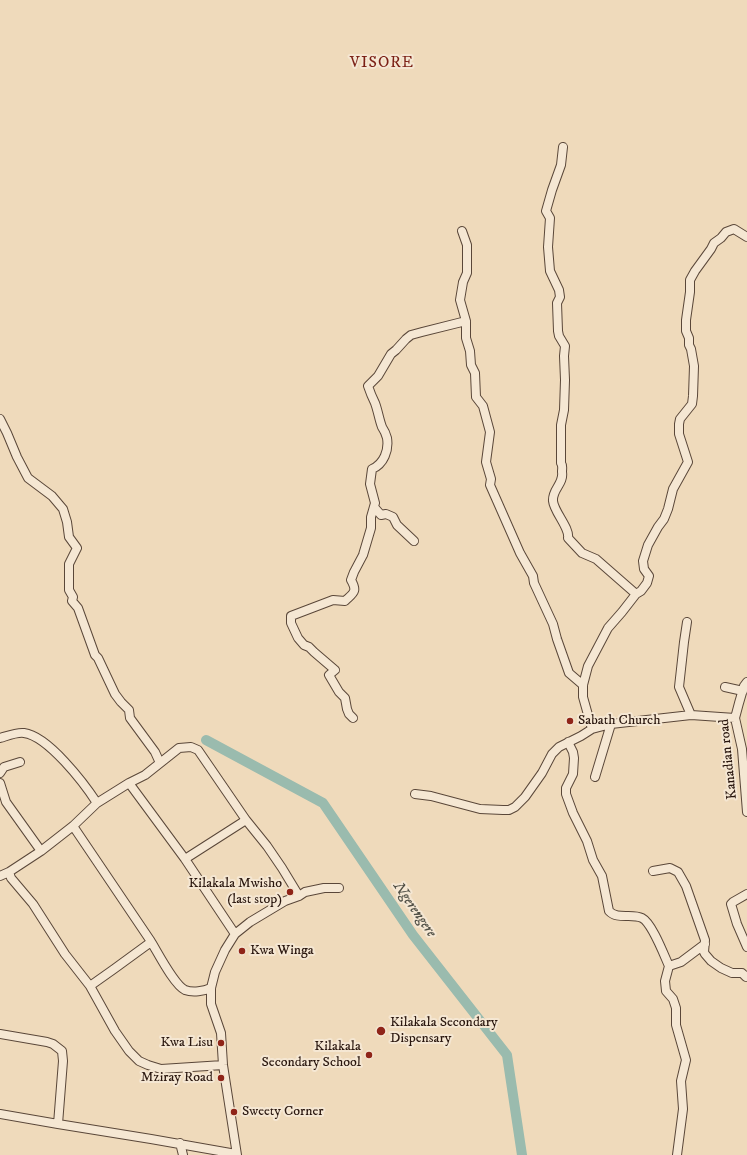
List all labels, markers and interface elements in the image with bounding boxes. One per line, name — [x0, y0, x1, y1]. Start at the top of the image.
district label: VISORE — [350, 54, 414, 74]
place label: Sabath Church — [578, 713, 660, 729]
marker: Sabath Church — [565, 716, 575, 726]
street label: Kanadian road — [716, 718, 742, 800]
place label: Kilakala Mwisho (last stop) — [188, 876, 282, 908]
water label: Ngerengere — [388, 879, 440, 941]
marker: Kilakala Mwisho (last stop) — [285, 887, 295, 897]
place label: Kwa Winga — [250, 943, 314, 959]
marker: Kwa Winga — [237, 946, 247, 956]
place label: Kilakala Secondary Dispensary — [390, 1015, 498, 1048]
marker: Kilakala Secondary Dispensary — [375, 1025, 387, 1037]
place label: Kwa Lisu — [161, 1035, 213, 1051]
marker: Kwa Lisu — [216, 1038, 226, 1048]
place label: Kilakala Secondary School — [262, 1039, 361, 1072]
marker: Kilakala Secondary School — [364, 1050, 374, 1060]
place label: Mziray Road — [141, 1070, 213, 1086]
marker: Mziray Road — [216, 1073, 226, 1083]
place label: Sweety Corner — [242, 1104, 323, 1120]
marker: Sweety Corner — [229, 1107, 239, 1117]

